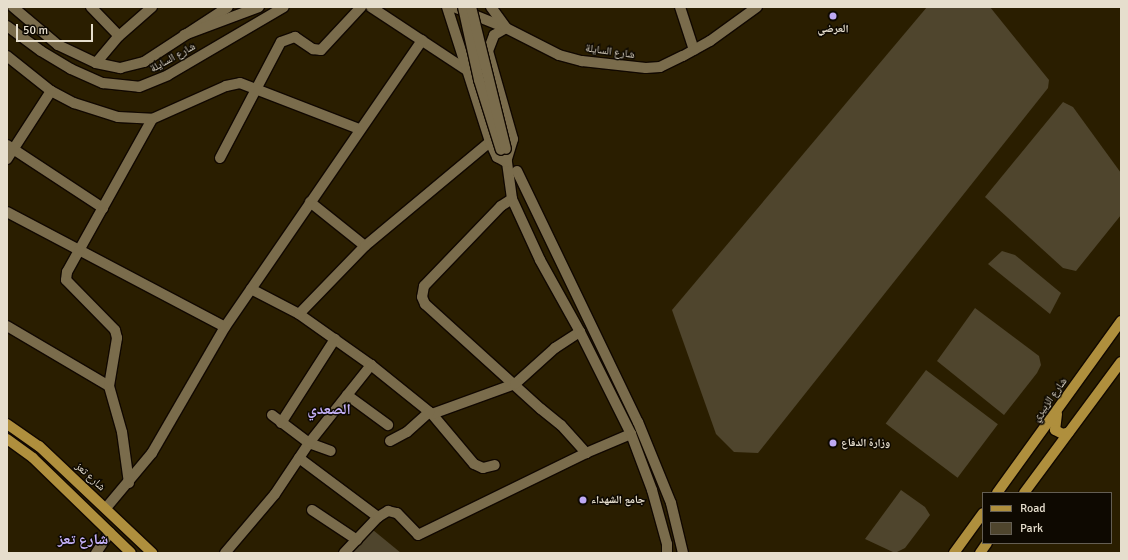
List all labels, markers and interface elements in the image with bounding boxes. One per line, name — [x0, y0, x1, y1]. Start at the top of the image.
marker: العرضي — [828, 11, 838, 21]
scale bar — [18, 16, 95, 42]
place label: العرضي — [817, 22, 849, 36]
text: 50 m — [23, 23, 48, 38]
street label: شارع السايلة — [148, 40, 198, 76]
street label: شارع السايلة — [584, 42, 636, 62]
street label: شارع الزبيري — [1030, 376, 1070, 424]
district label: الصعدي — [307, 401, 351, 419]
place label: وزارة الدفاع — [841, 436, 890, 450]
marker: وزارة الدفاع — [828, 438, 838, 448]
street label: شارع تعز — [72, 460, 108, 494]
legend — [982, 492, 1112, 544]
place label: جامع الشهداء — [591, 493, 645, 507]
marker: جامع الشهداء — [578, 495, 588, 505]
text: Road — [1020, 501, 1046, 516]
text: Park — [1020, 521, 1043, 536]
district label: شارع تعز — [58, 531, 108, 549]

